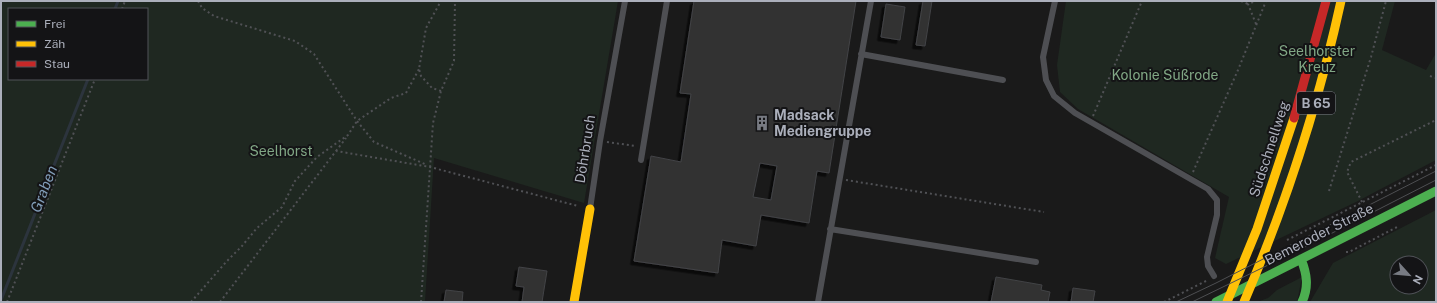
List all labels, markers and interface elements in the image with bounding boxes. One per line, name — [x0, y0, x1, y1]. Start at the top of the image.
legend — [8, 8, 148, 80]
text: Frei — [44, 17, 66, 31]
text: Zäh — [44, 37, 65, 51]
park label: Seelhorster Kreuz — [1279, 43, 1355, 75]
text: Stau — [44, 57, 70, 71]
park label: Kolonie Süßrode — [1111, 67, 1219, 83]
road number: B 65 — [1297, 92, 1335, 114]
street label: Südschnellweg — [1246, 99, 1292, 199]
place label: Madsack Mediengruppe — [774, 107, 871, 139]
street label: Döhrbruch — [572, 114, 598, 184]
building icon: Madsack Mediengruppe — [753, 114, 771, 132]
park label: Seelhorst — [249, 143, 313, 159]
water label: Graben — [27, 163, 60, 215]
street label: Bemeroder Straße — [1262, 200, 1376, 268]
north arrow — [1389, 255, 1429, 295]
text: N — [1411, 273, 1425, 286]

